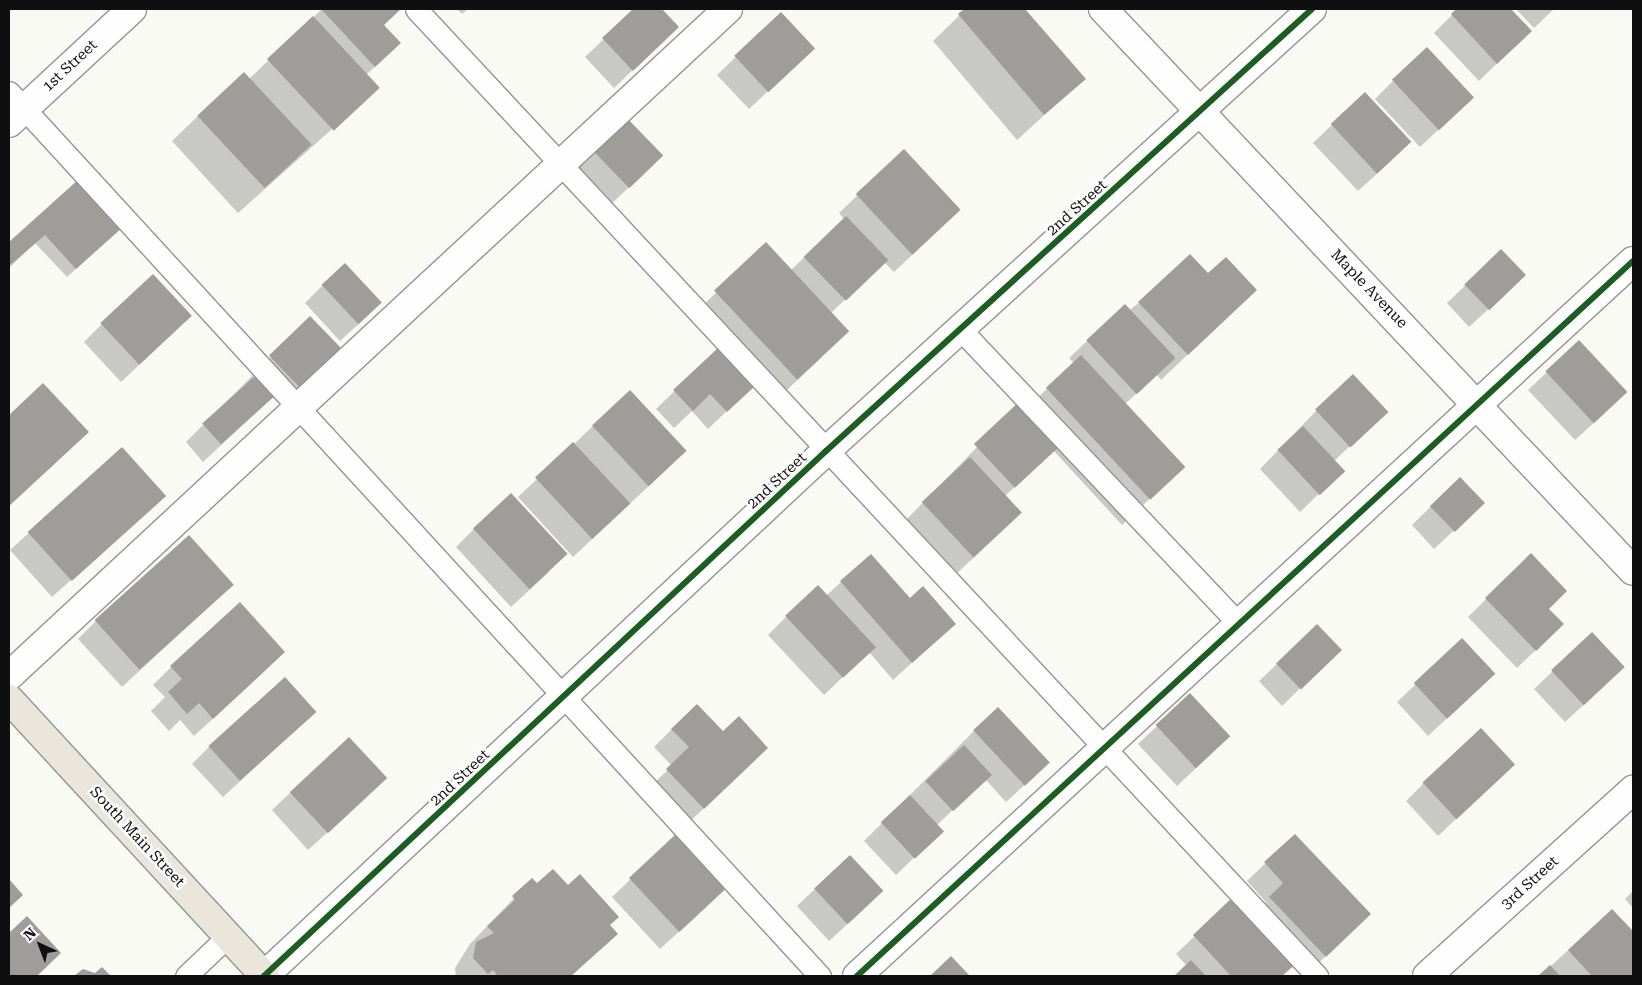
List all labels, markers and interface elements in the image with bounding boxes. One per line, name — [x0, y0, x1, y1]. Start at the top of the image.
street label: 1st Street — [39, 36, 101, 96]
street label: 2nd Street — [1043, 176, 1111, 240]
street label: Maple Avenue — [1327, 246, 1411, 332]
street label: 2nd Street — [744, 449, 810, 513]
street label: 2nd Street — [427, 746, 493, 810]
street label: South Main Street — [86, 783, 188, 891]
street label: 3rd Street — [1498, 853, 1562, 913]
north arrow — [15, 920, 65, 970]
text: N — [20, 925, 39, 944]

